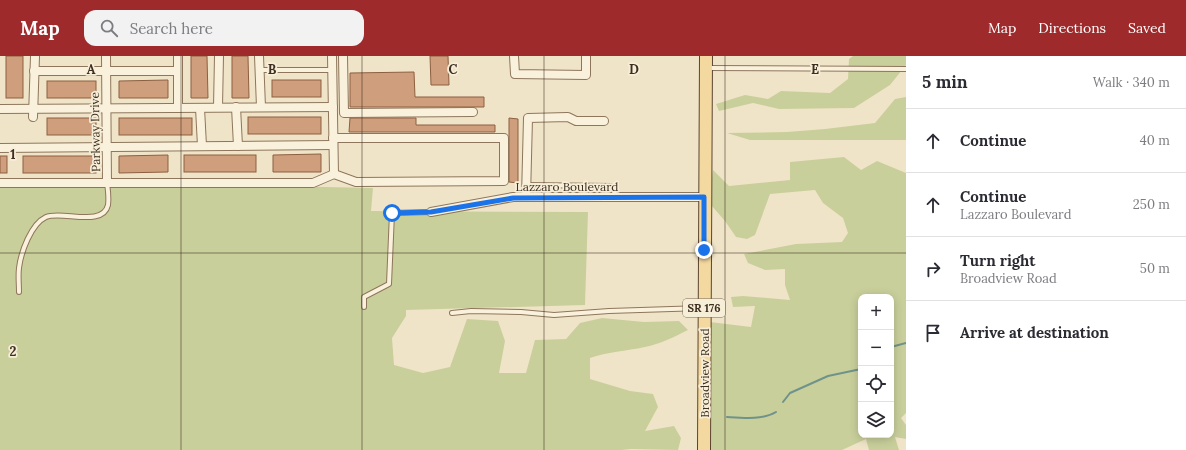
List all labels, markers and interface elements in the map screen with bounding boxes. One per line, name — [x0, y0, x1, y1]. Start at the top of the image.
search box — [84, 10, 364, 46]
text: Map — [20, 16, 60, 40]
icon: search — [98, 17, 120, 39]
text: Search here — [130, 19, 213, 38]
text: Map — [988, 19, 1016, 37]
text: Directions — [1038, 19, 1106, 37]
text: Saved — [1128, 19, 1166, 37]
text: A — [87, 61, 96, 78]
text: B — [268, 61, 277, 78]
text: C — [449, 61, 458, 78]
text: D — [629, 61, 639, 78]
text: E — [811, 61, 819, 78]
text: 5 min — [922, 71, 968, 93]
text: Walk · 340 m — [1093, 74, 1170, 91]
street label: Parkway Drive — [87, 91, 103, 172]
icon: ahead — [922, 130, 944, 152]
text: Continue — [960, 131, 1026, 150]
text: 40 m — [1140, 132, 1170, 149]
text: 1 — [10, 146, 16, 163]
street label: Lazzaro Boulevard — [516, 179, 618, 194]
text: Continue — [960, 187, 1026, 206]
icon: ahead — [922, 194, 944, 216]
text: 250 m — [1133, 196, 1170, 213]
route start — [383, 204, 401, 222]
text: Lazzaro Boulevard — [960, 206, 1071, 223]
route end — [695, 241, 713, 259]
text: Turn right — [960, 251, 1036, 270]
icon: right — [922, 258, 944, 280]
text: 50 m — [1140, 260, 1170, 277]
text: Broadview Road — [960, 270, 1057, 287]
map controls — [858, 294, 894, 438]
button: + — [858, 294, 894, 330]
road number: SR 176 — [683, 299, 725, 317]
icon: arrive — [922, 322, 944, 344]
text: Arrive at destination — [960, 323, 1109, 342]
street label: Broadview Road — [697, 328, 712, 418]
button: − — [858, 330, 894, 366]
text: 2 — [10, 343, 17, 360]
button: locate — [858, 366, 894, 402]
button: layers — [858, 402, 894, 438]

